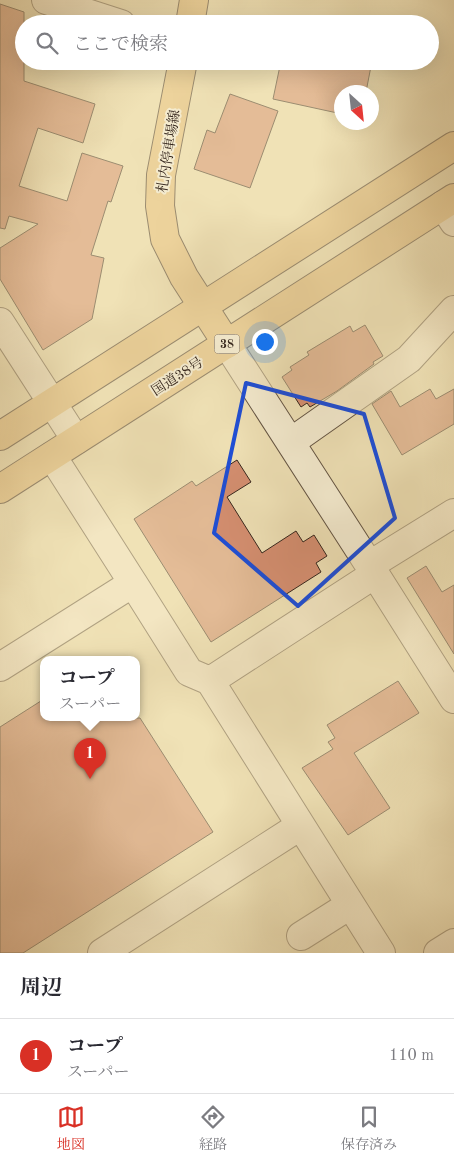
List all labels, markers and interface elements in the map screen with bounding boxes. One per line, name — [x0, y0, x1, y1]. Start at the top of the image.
search box — [15, 15, 439, 70]
icon: search — [33, 29, 61, 57]
text: ここで検索 — [73, 36, 168, 55]
north arrow — [334, 85, 379, 130]
street label: 札内停車場線 — [155, 108, 182, 194]
your location — [252, 329, 278, 355]
road number: 38 — [214, 334, 240, 354]
street label: 国道38号 — [149, 354, 206, 399]
popup — [40, 656, 140, 721]
text: コープ — [59, 670, 115, 689]
text: スーパー — [59, 697, 121, 713]
pin: 1 — [74, 738, 106, 779]
text: 周辺 — [20, 978, 62, 999]
text: コープ — [67, 1038, 123, 1057]
text: 1 — [31, 1048, 41, 1064]
text: 110 m — [389, 1048, 434, 1064]
text: スーパー — [67, 1065, 129, 1081]
tab: 地図 — [57, 1103, 85, 1154]
tab: 経路 — [199, 1103, 227, 1154]
tab: 保存済み — [341, 1103, 397, 1154]

